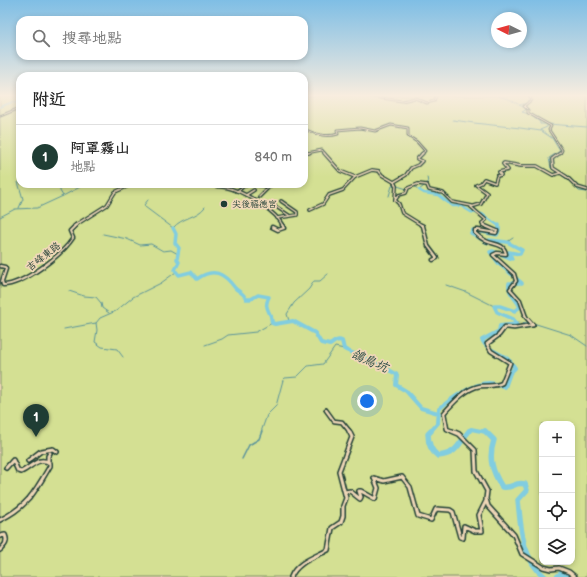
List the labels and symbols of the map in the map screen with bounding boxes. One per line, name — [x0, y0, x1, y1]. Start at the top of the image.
north arrow — [491, 12, 527, 48]
marker: 尖後福德宮 — [219, 199, 229, 209]
place label: 尖後福德宮 — [232, 199, 277, 210]
street label: 吉峰東路 — [24, 240, 63, 274]
water label: 鴿鳥坑 — [349, 346, 392, 377]
your location — [357, 391, 377, 411]
pin: 1 — [23, 404, 49, 437]

